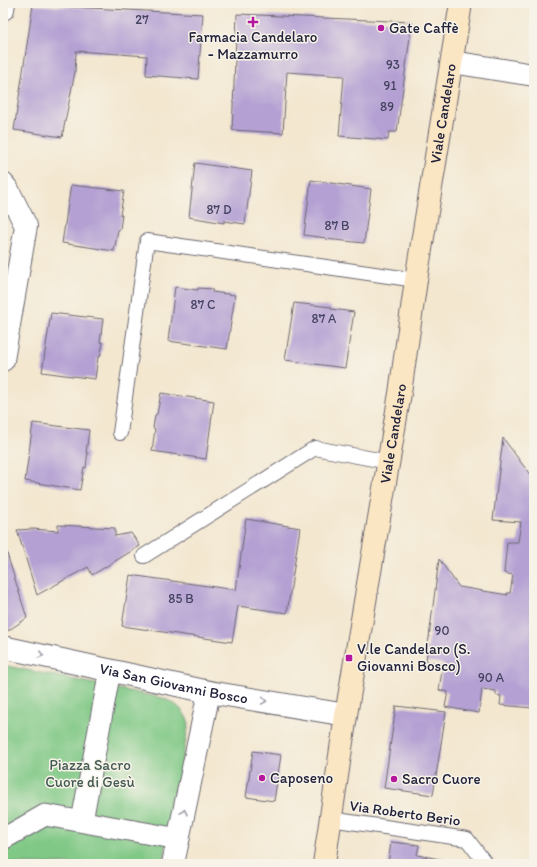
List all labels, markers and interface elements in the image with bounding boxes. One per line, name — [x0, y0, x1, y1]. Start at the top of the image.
house number: 27 — [135, 12, 149, 27]
marker: Farmacia Candelaro - Mazzamurro — [248, 17, 258, 27]
place label: Gate Caffè — [389, 19, 459, 37]
marker: Gate Caffè — [376, 23, 386, 33]
place label: Farmacia Candelaro - Mazzamurro — [189, 28, 317, 63]
house number: 93 — [386, 57, 400, 72]
street label: Viale Candelaro — [426, 62, 460, 165]
house number: 91 — [384, 78, 396, 93]
house number: 89 — [380, 99, 394, 114]
house number: 87 D — [206, 202, 232, 217]
house number: 87 B — [325, 218, 349, 233]
house number: 87 C — [191, 297, 215, 312]
house number: 87 A — [312, 311, 337, 326]
street label: Viale Candelaro — [376, 382, 410, 485]
house number: 85 B — [168, 591, 194, 606]
house number: 90 — [435, 623, 449, 638]
place label: V.le Candelaro (S. Giovanni Bosco) — [357, 640, 470, 675]
one-way arrow — [37, 651, 44, 659]
marker: V.le Candelaro (S. Giovanni Bosco) — [344, 653, 354, 663]
street label: Via San Giovanni Bosco — [98, 659, 249, 707]
house number: 90 A — [478, 670, 505, 685]
one-way arrow — [261, 696, 267, 705]
park label: Piazza Sacro Cuore di Gesù — [45, 756, 135, 791]
place label: Caposeno — [270, 769, 333, 787]
place label: Sacro Cuore — [402, 770, 481, 788]
marker: Caposeno — [257, 773, 267, 783]
marker: Sacro Cuore — [389, 774, 399, 784]
street label: Via Roberto Berio — [348, 796, 462, 830]
one-way arrow — [180, 809, 188, 815]

